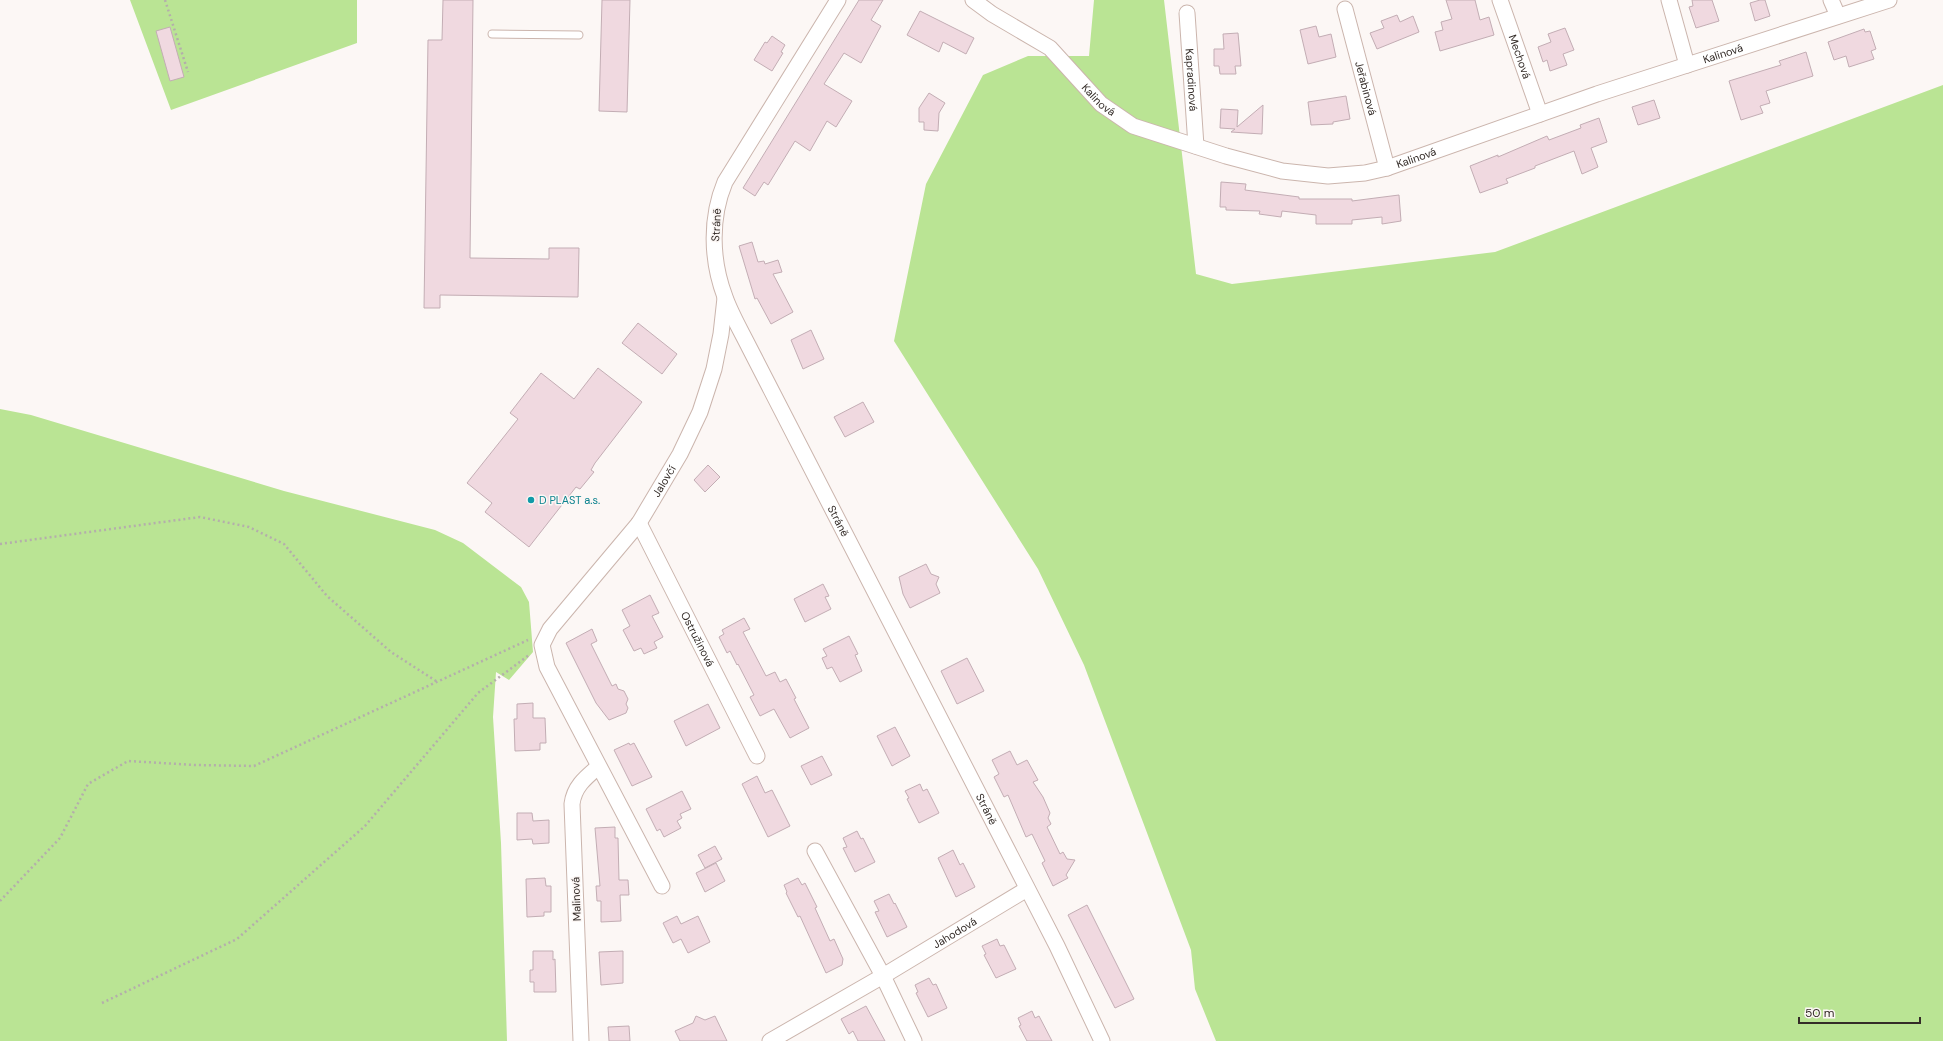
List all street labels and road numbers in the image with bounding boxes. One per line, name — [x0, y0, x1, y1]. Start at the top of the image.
street label: Mechová — [1506, 33, 1534, 81]
street label: Kalinová — [1701, 40, 1745, 66]
street label: Kapradinová — [1182, 48, 1201, 112]
street label: Jeřabinová — [1352, 60, 1380, 117]
street label: Kalinová — [1079, 81, 1118, 119]
street label: Kalinová — [1394, 144, 1438, 171]
street label: Stráně — [708, 208, 724, 242]
street label: Jalovčí — [649, 462, 679, 499]
street label: Stráně — [825, 503, 852, 539]
street label: Ostružinová — [678, 609, 718, 669]
street label: Stráně — [973, 791, 1000, 827]
street label: Malinová — [568, 877, 584, 921]
street label: Jahodová — [930, 914, 979, 951]

